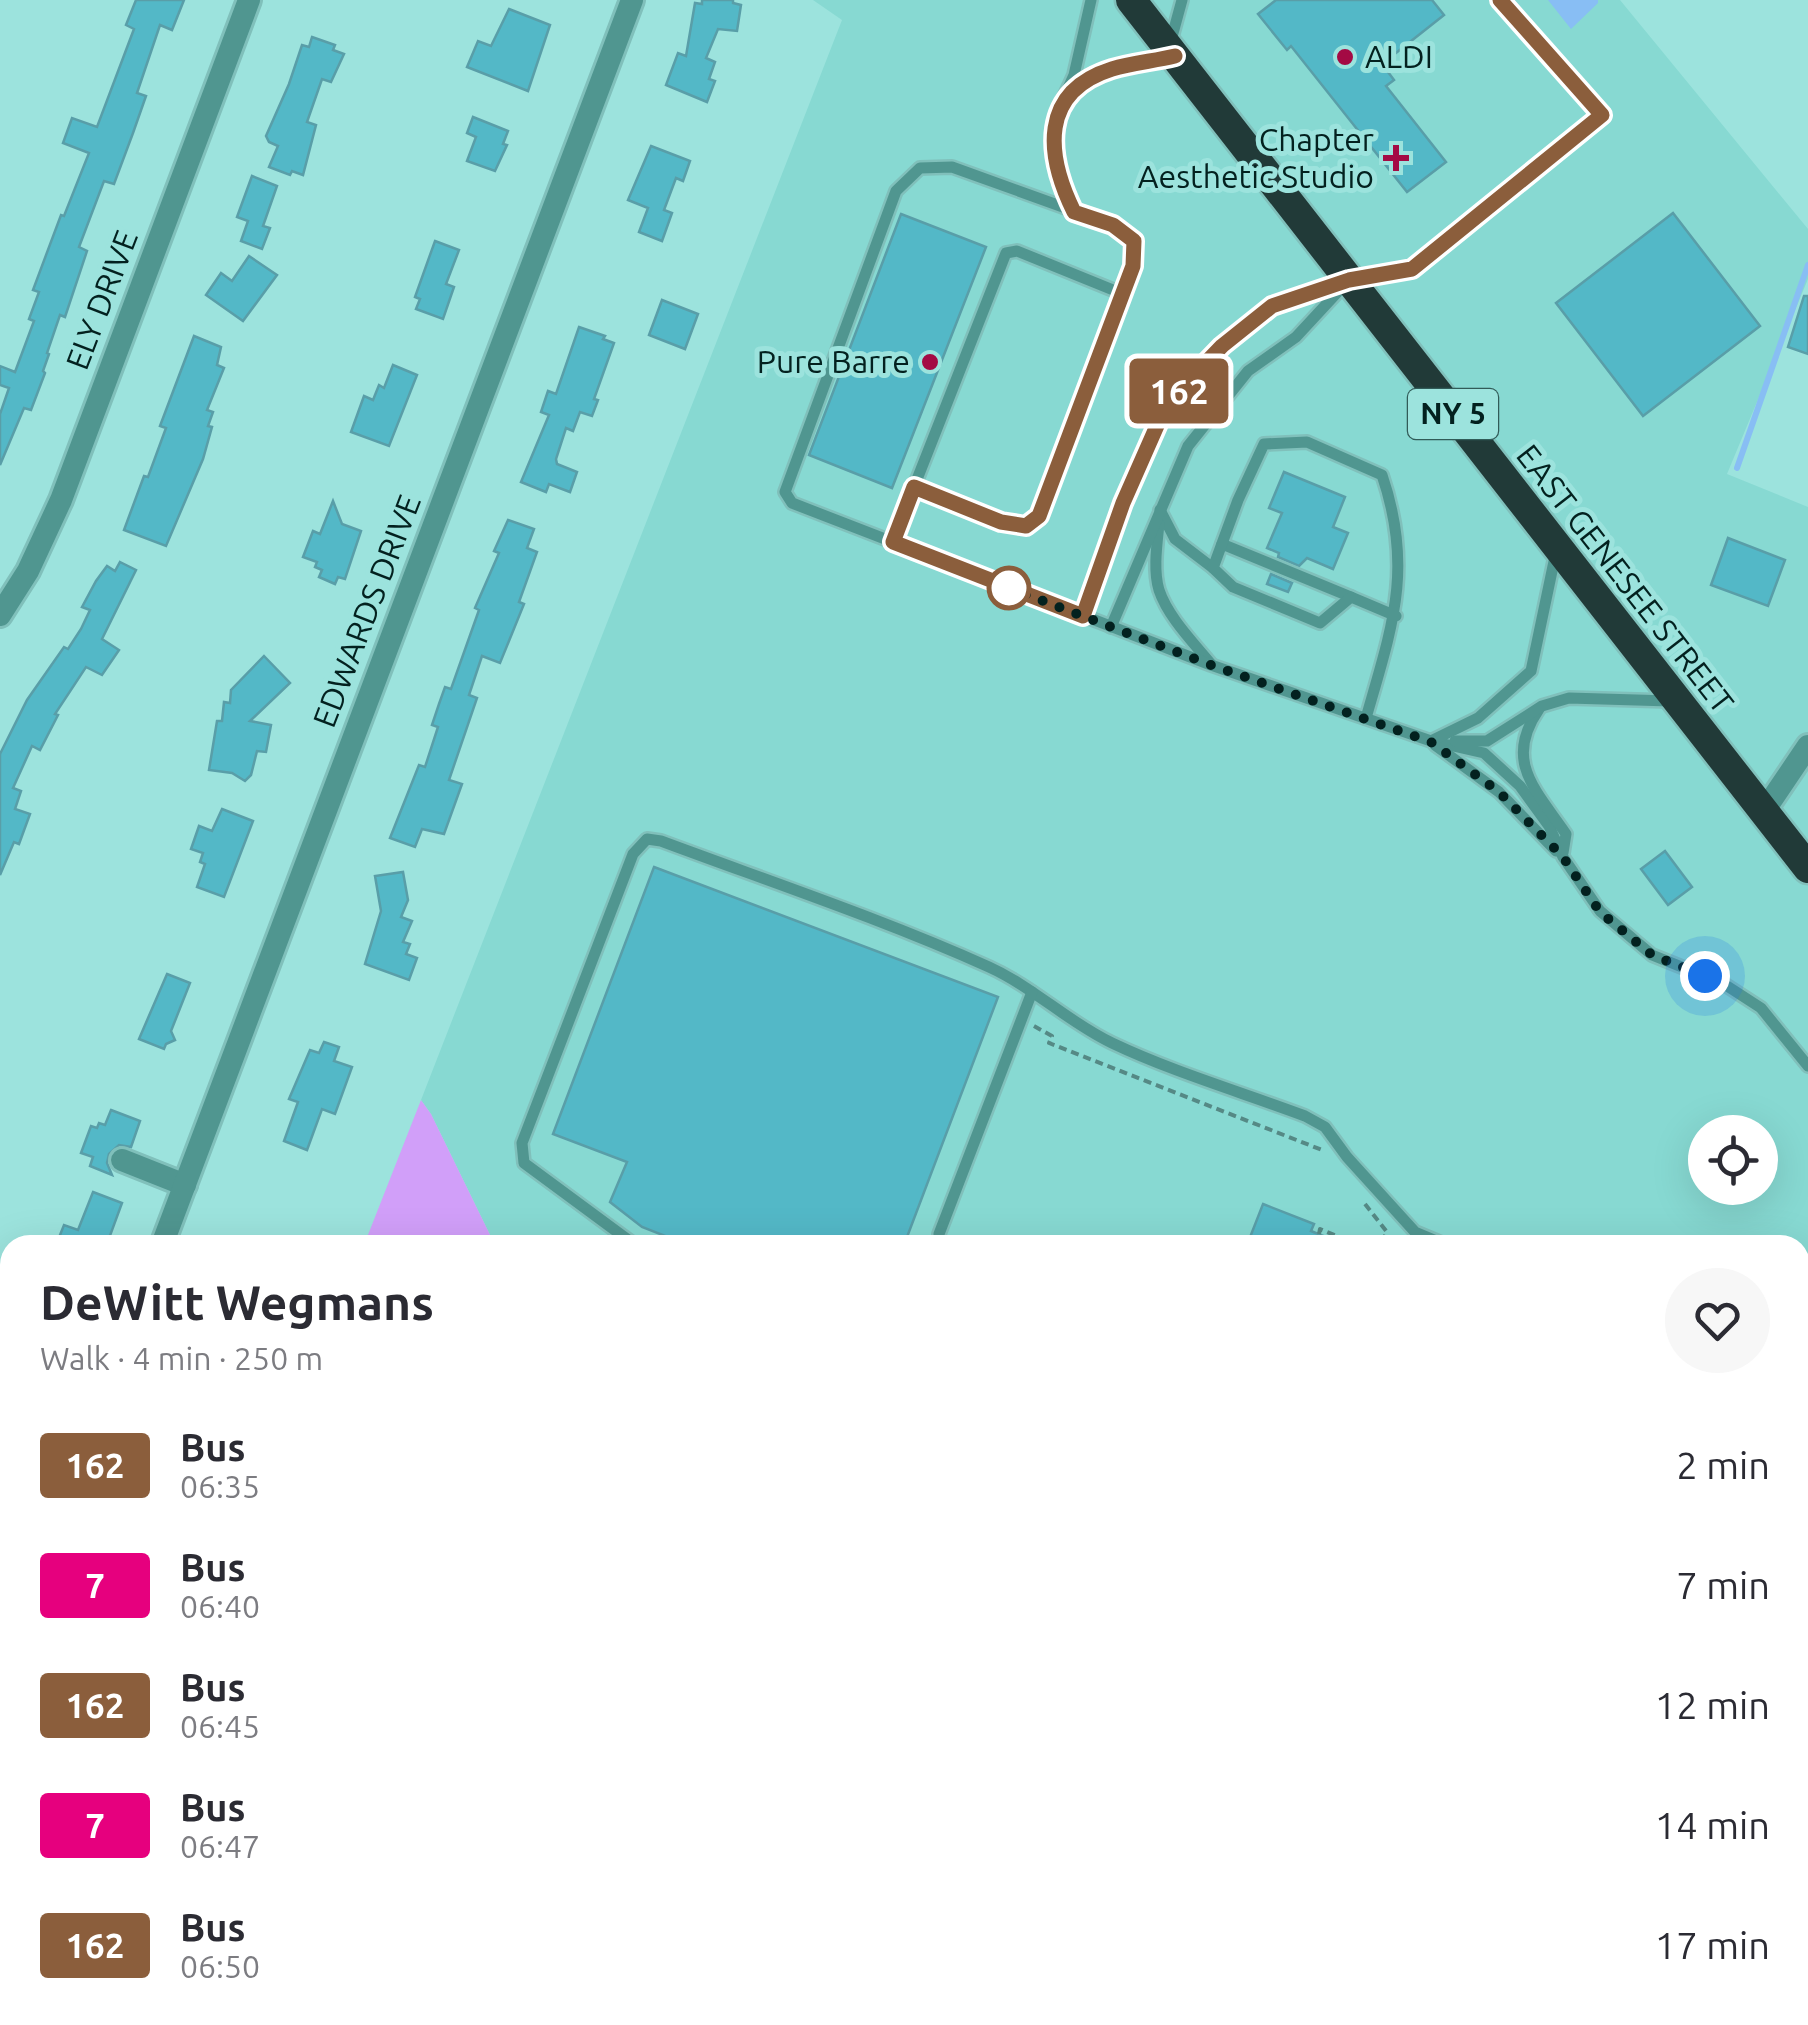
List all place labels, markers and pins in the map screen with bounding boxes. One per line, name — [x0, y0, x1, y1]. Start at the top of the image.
place label: ALDI — [1365, 38, 1433, 74]
marker: ALDI — [1334, 46, 1356, 68]
place label: Chapter Aesthetic Studio — [1138, 121, 1374, 194]
marker: Chapter Aesthetic Studio — [1383, 145, 1409, 171]
place label: Pure Barre — [757, 343, 910, 379]
marker: Pure Barre — [919, 351, 941, 373]
unlabelled marker — [988, 567, 1030, 609]

